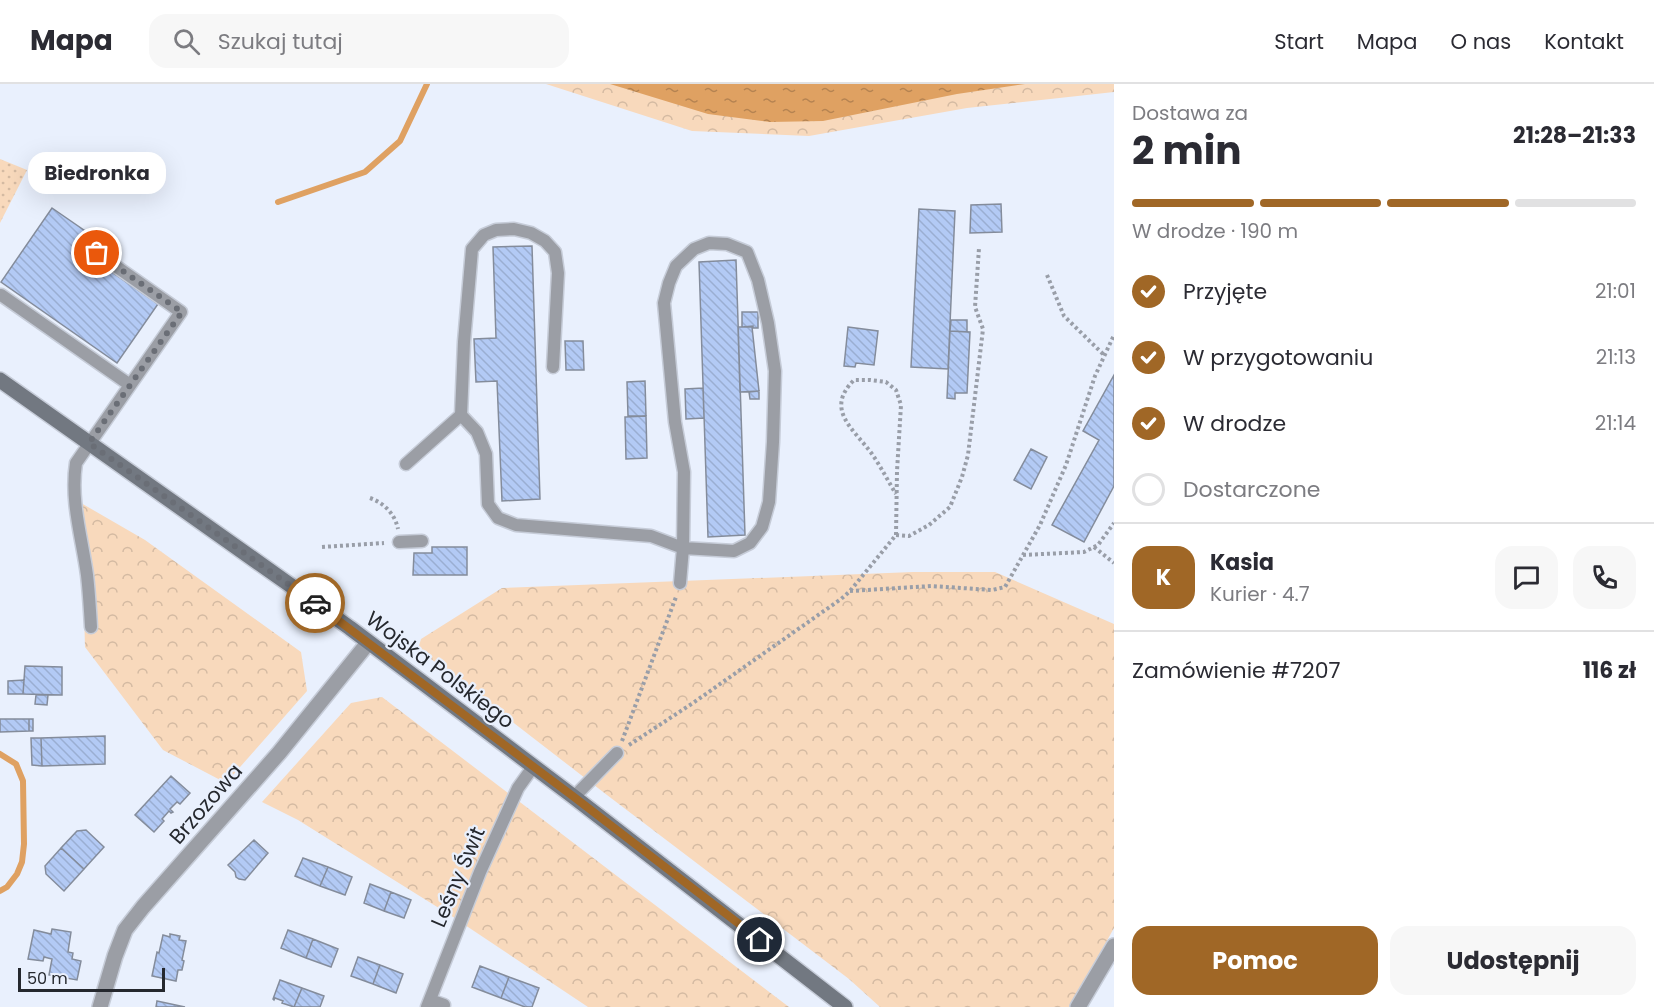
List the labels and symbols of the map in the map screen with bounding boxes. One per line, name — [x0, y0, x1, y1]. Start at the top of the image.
callout: Biedronka — [28, 151, 166, 193]
pin — [71, 227, 122, 278]
courier — [285, 573, 345, 633]
street label: Wojska Polskiego — [360, 604, 521, 735]
street label: Brzozowa — [162, 757, 249, 850]
street label: Leśny Świt — [423, 822, 492, 931]
pin — [734, 914, 785, 965]
scale bar — [18, 965, 165, 992]

